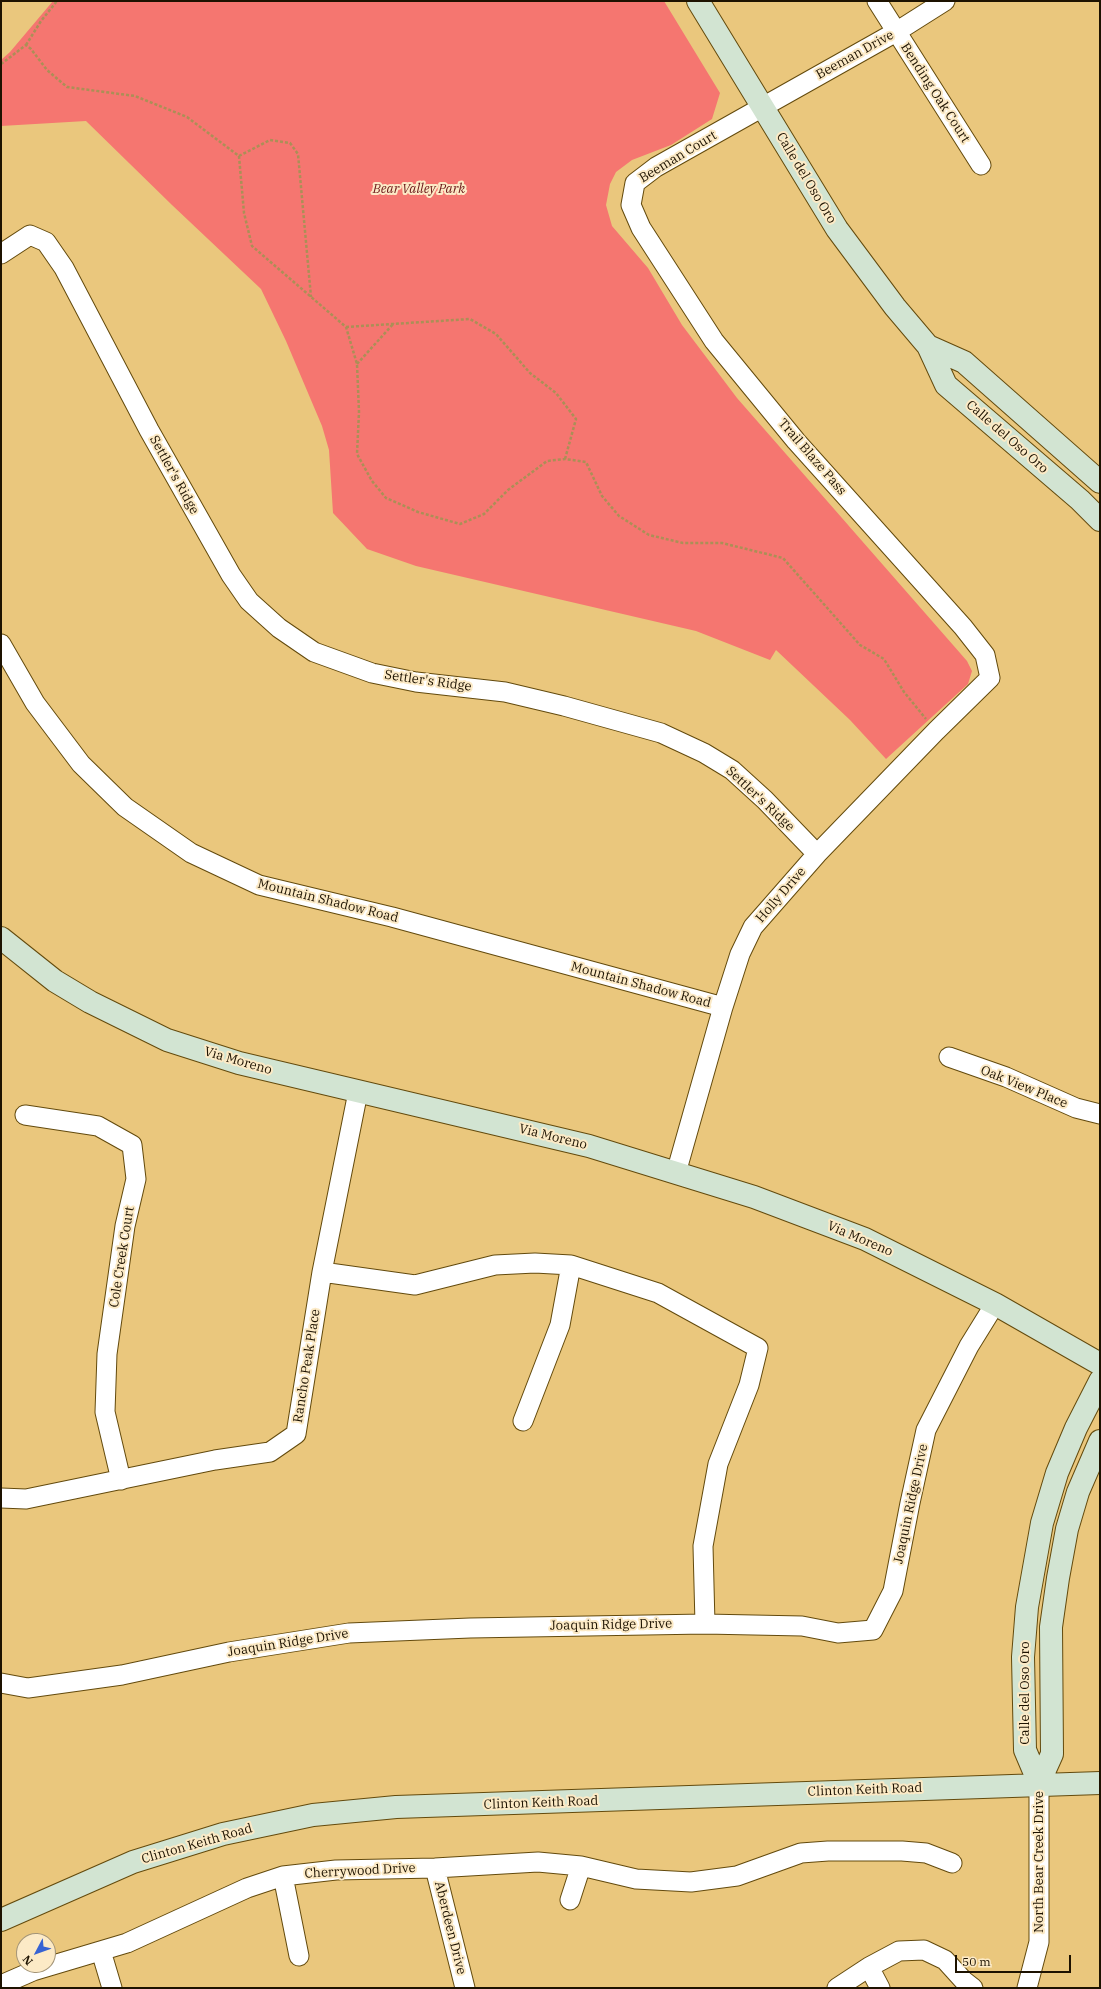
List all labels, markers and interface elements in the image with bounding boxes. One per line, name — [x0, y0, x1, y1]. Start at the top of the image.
street label: Beeman Drive — [813, 27, 897, 83]
street label: Bending Oak Court — [897, 40, 973, 146]
street label: Beeman Court — [636, 128, 720, 186]
street label: Calle del Oso Oro — [773, 130, 839, 226]
park label: Bear Valley Park — [373, 181, 465, 197]
street label: Calle del Oso Oro — [963, 397, 1051, 477]
street label: Trail Blaze Pass — [775, 416, 849, 498]
street label: Settler's Ridge — [146, 433, 202, 517]
street label: Settler's Ridge — [384, 667, 472, 695]
street label: Settler's Ridge — [723, 763, 797, 835]
street label: Holly Drive — [753, 864, 809, 926]
street label: Mountain Shadow Road — [256, 876, 400, 926]
street label: Mountain Shadow Road — [569, 959, 713, 1011]
street label: Via Moreno — [202, 1044, 274, 1078]
street label: Oak View Place — [978, 1062, 1070, 1112]
street label: Via Moreno — [517, 1121, 589, 1153]
street label: Cole Creek Court — [106, 1205, 138, 1309]
street label: Via Moreno — [825, 1218, 895, 1260]
street label: Rancho Peak Place — [290, 1308, 324, 1424]
street label: Joaquin Ridge Drive — [891, 1443, 931, 1565]
street label: Joaquin Ridge Drive — [550, 1616, 672, 1634]
street label: Joaquin Ridge Drive — [226, 1626, 350, 1660]
street label: Calle del Oso Oro — [1017, 1641, 1033, 1745]
street label: Clinton Keith Road — [807, 1780, 923, 1800]
street label: North Bear Creek Drive — [1031, 1791, 1047, 1933]
street label: Clinton Keith Road — [483, 1793, 599, 1813]
street label: Clinton Keith Road — [140, 1821, 254, 1867]
street label: Cherrywood Drive — [304, 1860, 416, 1882]
street label: Aberdeen Drive — [431, 1880, 469, 1976]
north arrow — [16, 1933, 56, 1973]
scale bar — [957, 1947, 1073, 1973]
text: N — [20, 1952, 36, 1968]
text: 50 m — [962, 1954, 991, 1969]

